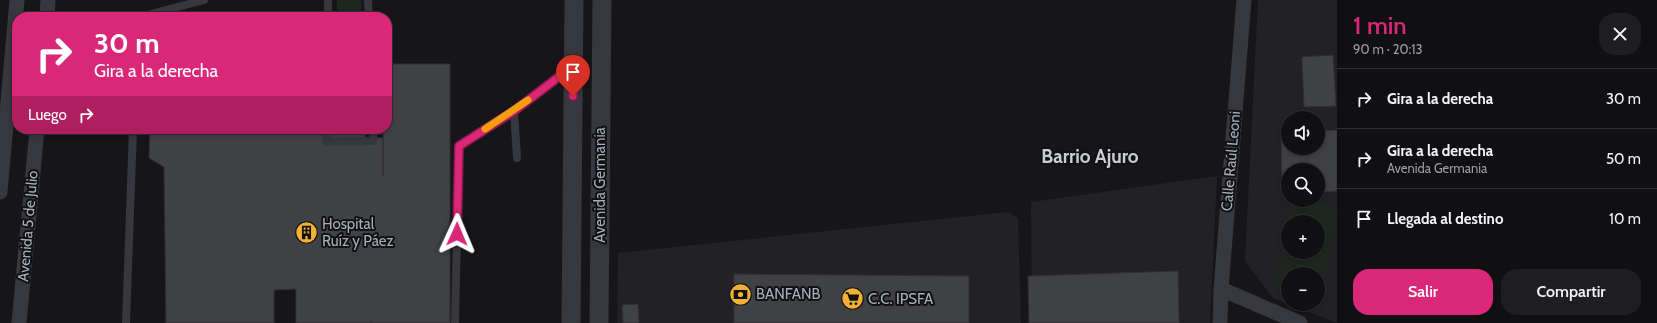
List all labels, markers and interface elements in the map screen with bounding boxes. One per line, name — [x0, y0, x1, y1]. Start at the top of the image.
text: 1 min — [1353, 11, 1407, 40]
button: close — [1599, 13, 1641, 55]
text: 30 m — [94, 26, 160, 60]
icon: right — [28, 28, 80, 80]
text: 90 m · 20:13 — [1353, 41, 1423, 57]
pin — [556, 55, 590, 96]
text: Gira a la derecha — [94, 60, 218, 82]
icon: arrive — [562, 61, 584, 83]
icon: right — [1353, 88, 1375, 110]
text: Gira a la derecha — [1387, 90, 1493, 108]
text: 30 m — [1606, 90, 1641, 108]
icon: right — [75, 104, 97, 126]
text: Luego — [28, 106, 67, 124]
street label: Calle Raúl Leoni — [1218, 110, 1244, 212]
map controls — [1281, 111, 1325, 311]
button: sound — [1281, 111, 1325, 155]
street label: Avenida Germania — [591, 126, 609, 243]
text: Gira a la derecha — [1387, 142, 1493, 160]
district label: Barrio Ajuro — [1041, 145, 1139, 168]
icon: right — [1353, 148, 1375, 170]
text: 50 m — [1606, 150, 1641, 168]
text: Avenida Germania — [1387, 160, 1487, 176]
button: search — [1281, 163, 1325, 207]
street label: Avenida 5 de Julio — [14, 170, 42, 282]
icon: arrive — [1353, 208, 1375, 230]
text: Llegada al destino — [1387, 210, 1503, 228]
text: 10 m — [1609, 210, 1641, 228]
position arrow — [436, 213, 478, 255]
place label: Hospital Ruíz y Páez — [322, 215, 394, 250]
button: + — [1281, 215, 1325, 259]
building icon: Hospital Ruíz y Páez — [294, 220, 320, 246]
button: − — [1281, 267, 1325, 311]
button: Salir — [1353, 269, 1493, 315]
button: Compartir — [1501, 269, 1641, 315]
bank icon: BANFANB — [728, 281, 754, 307]
place label: BANFANB — [756, 285, 821, 303]
supermarket icon: C.C. IPSFA — [839, 286, 865, 312]
place label: C.C. IPSFA — [868, 290, 934, 308]

